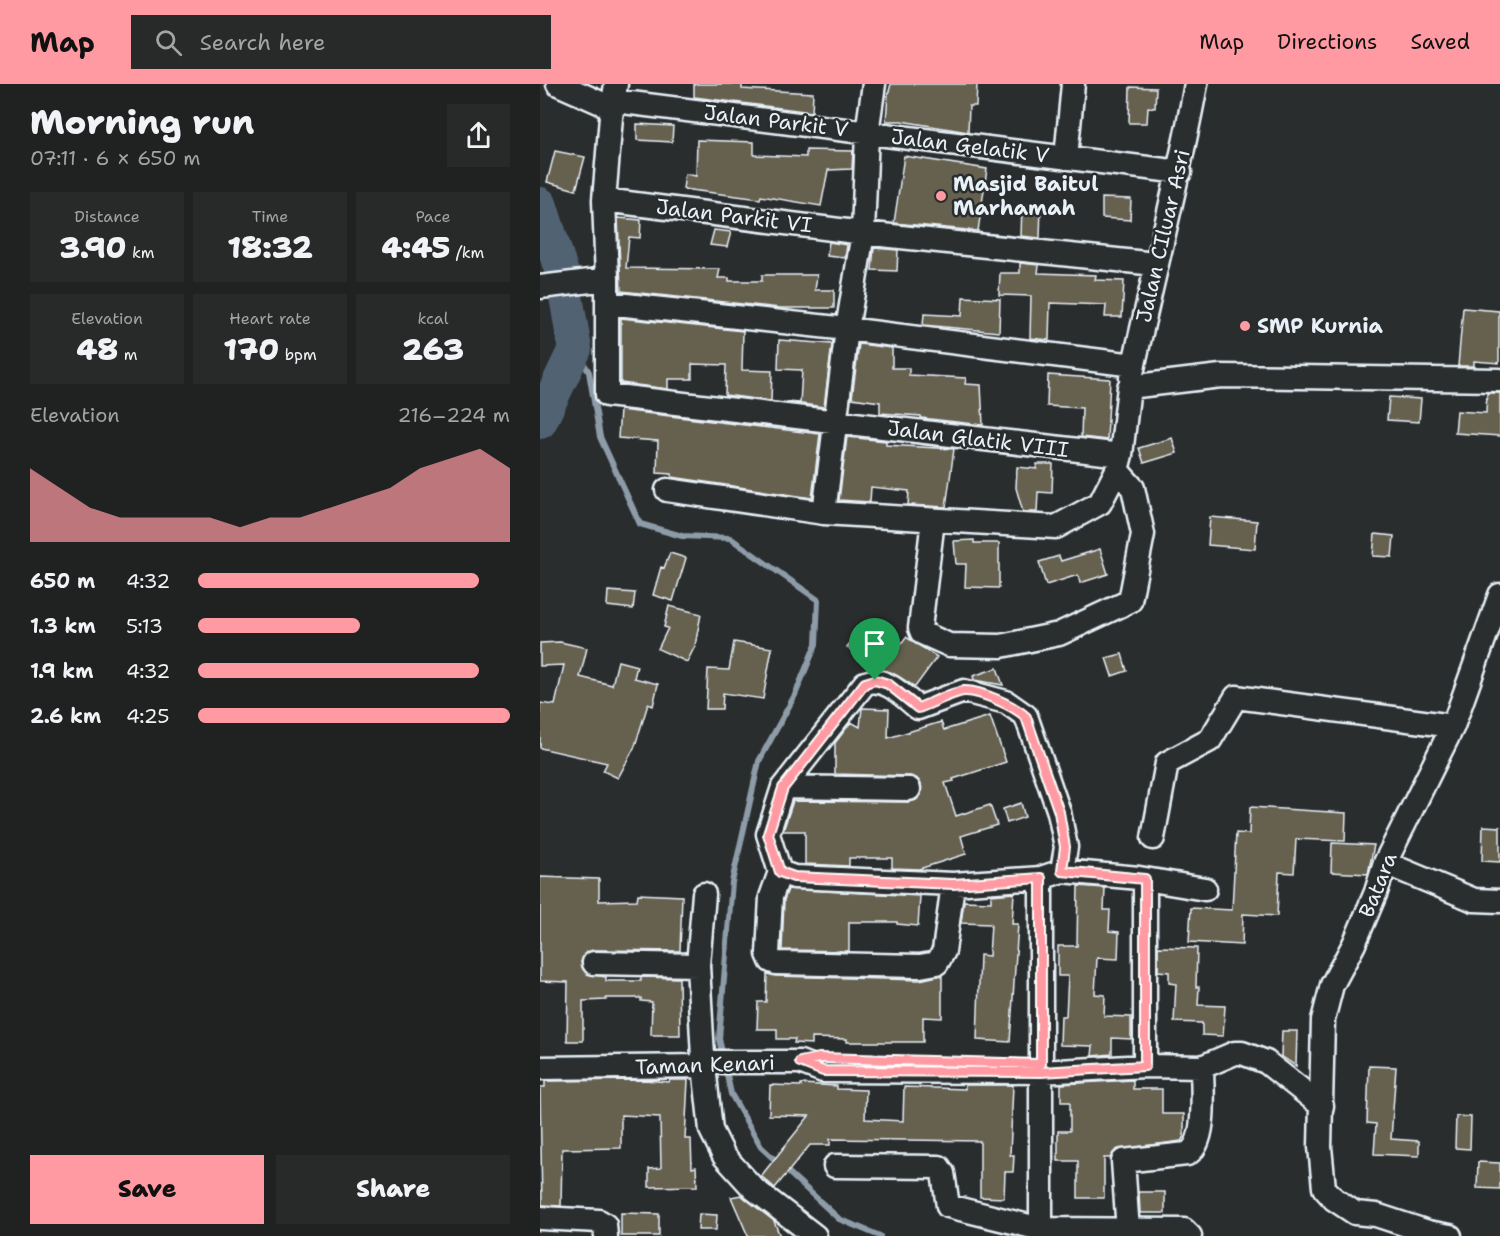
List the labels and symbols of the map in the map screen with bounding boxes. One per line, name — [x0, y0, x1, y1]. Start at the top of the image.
street label: Jalan Parkit V — [702, 98, 850, 144]
street label: Jalan Gelatik V — [889, 122, 1051, 170]
street label: Jalan CIluar Asri — [1129, 147, 1197, 325]
place label: Masjid Baitul Marhamah — [953, 170, 1099, 222]
marker: Masjid Baitul Marhamah — [934, 189, 948, 203]
street label: Jalan Parkit VI — [654, 193, 814, 239]
place label: SMP Kurnia — [1257, 312, 1384, 340]
marker: SMP Kurnia — [1238, 319, 1252, 333]
street label: Jalan Glatik VIII — [886, 414, 1070, 464]
pin — [849, 618, 900, 680]
street label: Batara — [1352, 848, 1404, 922]
street label: Taman Kenari — [635, 1049, 775, 1081]

